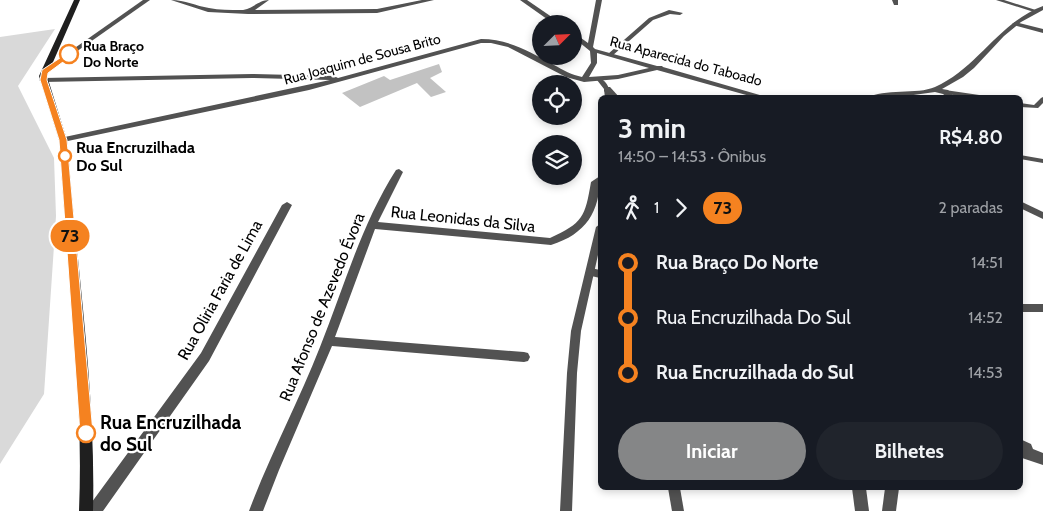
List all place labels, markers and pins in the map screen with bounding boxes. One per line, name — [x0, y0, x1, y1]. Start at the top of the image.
place label: Rua Braço Do Norte — [83, 37, 144, 71]
marker: Rua Braço Do Norte — [59, 44, 79, 64]
place label: Rua Encruzilhada Do Sul — [76, 138, 195, 175]
marker: Rua Encruzilhada Do Sul — [58, 149, 72, 163]
place label: Rua Encruzilhada do Sul — [100, 411, 242, 456]
marker: Rua Encruzilhada do Sul — [76, 423, 96, 443]

